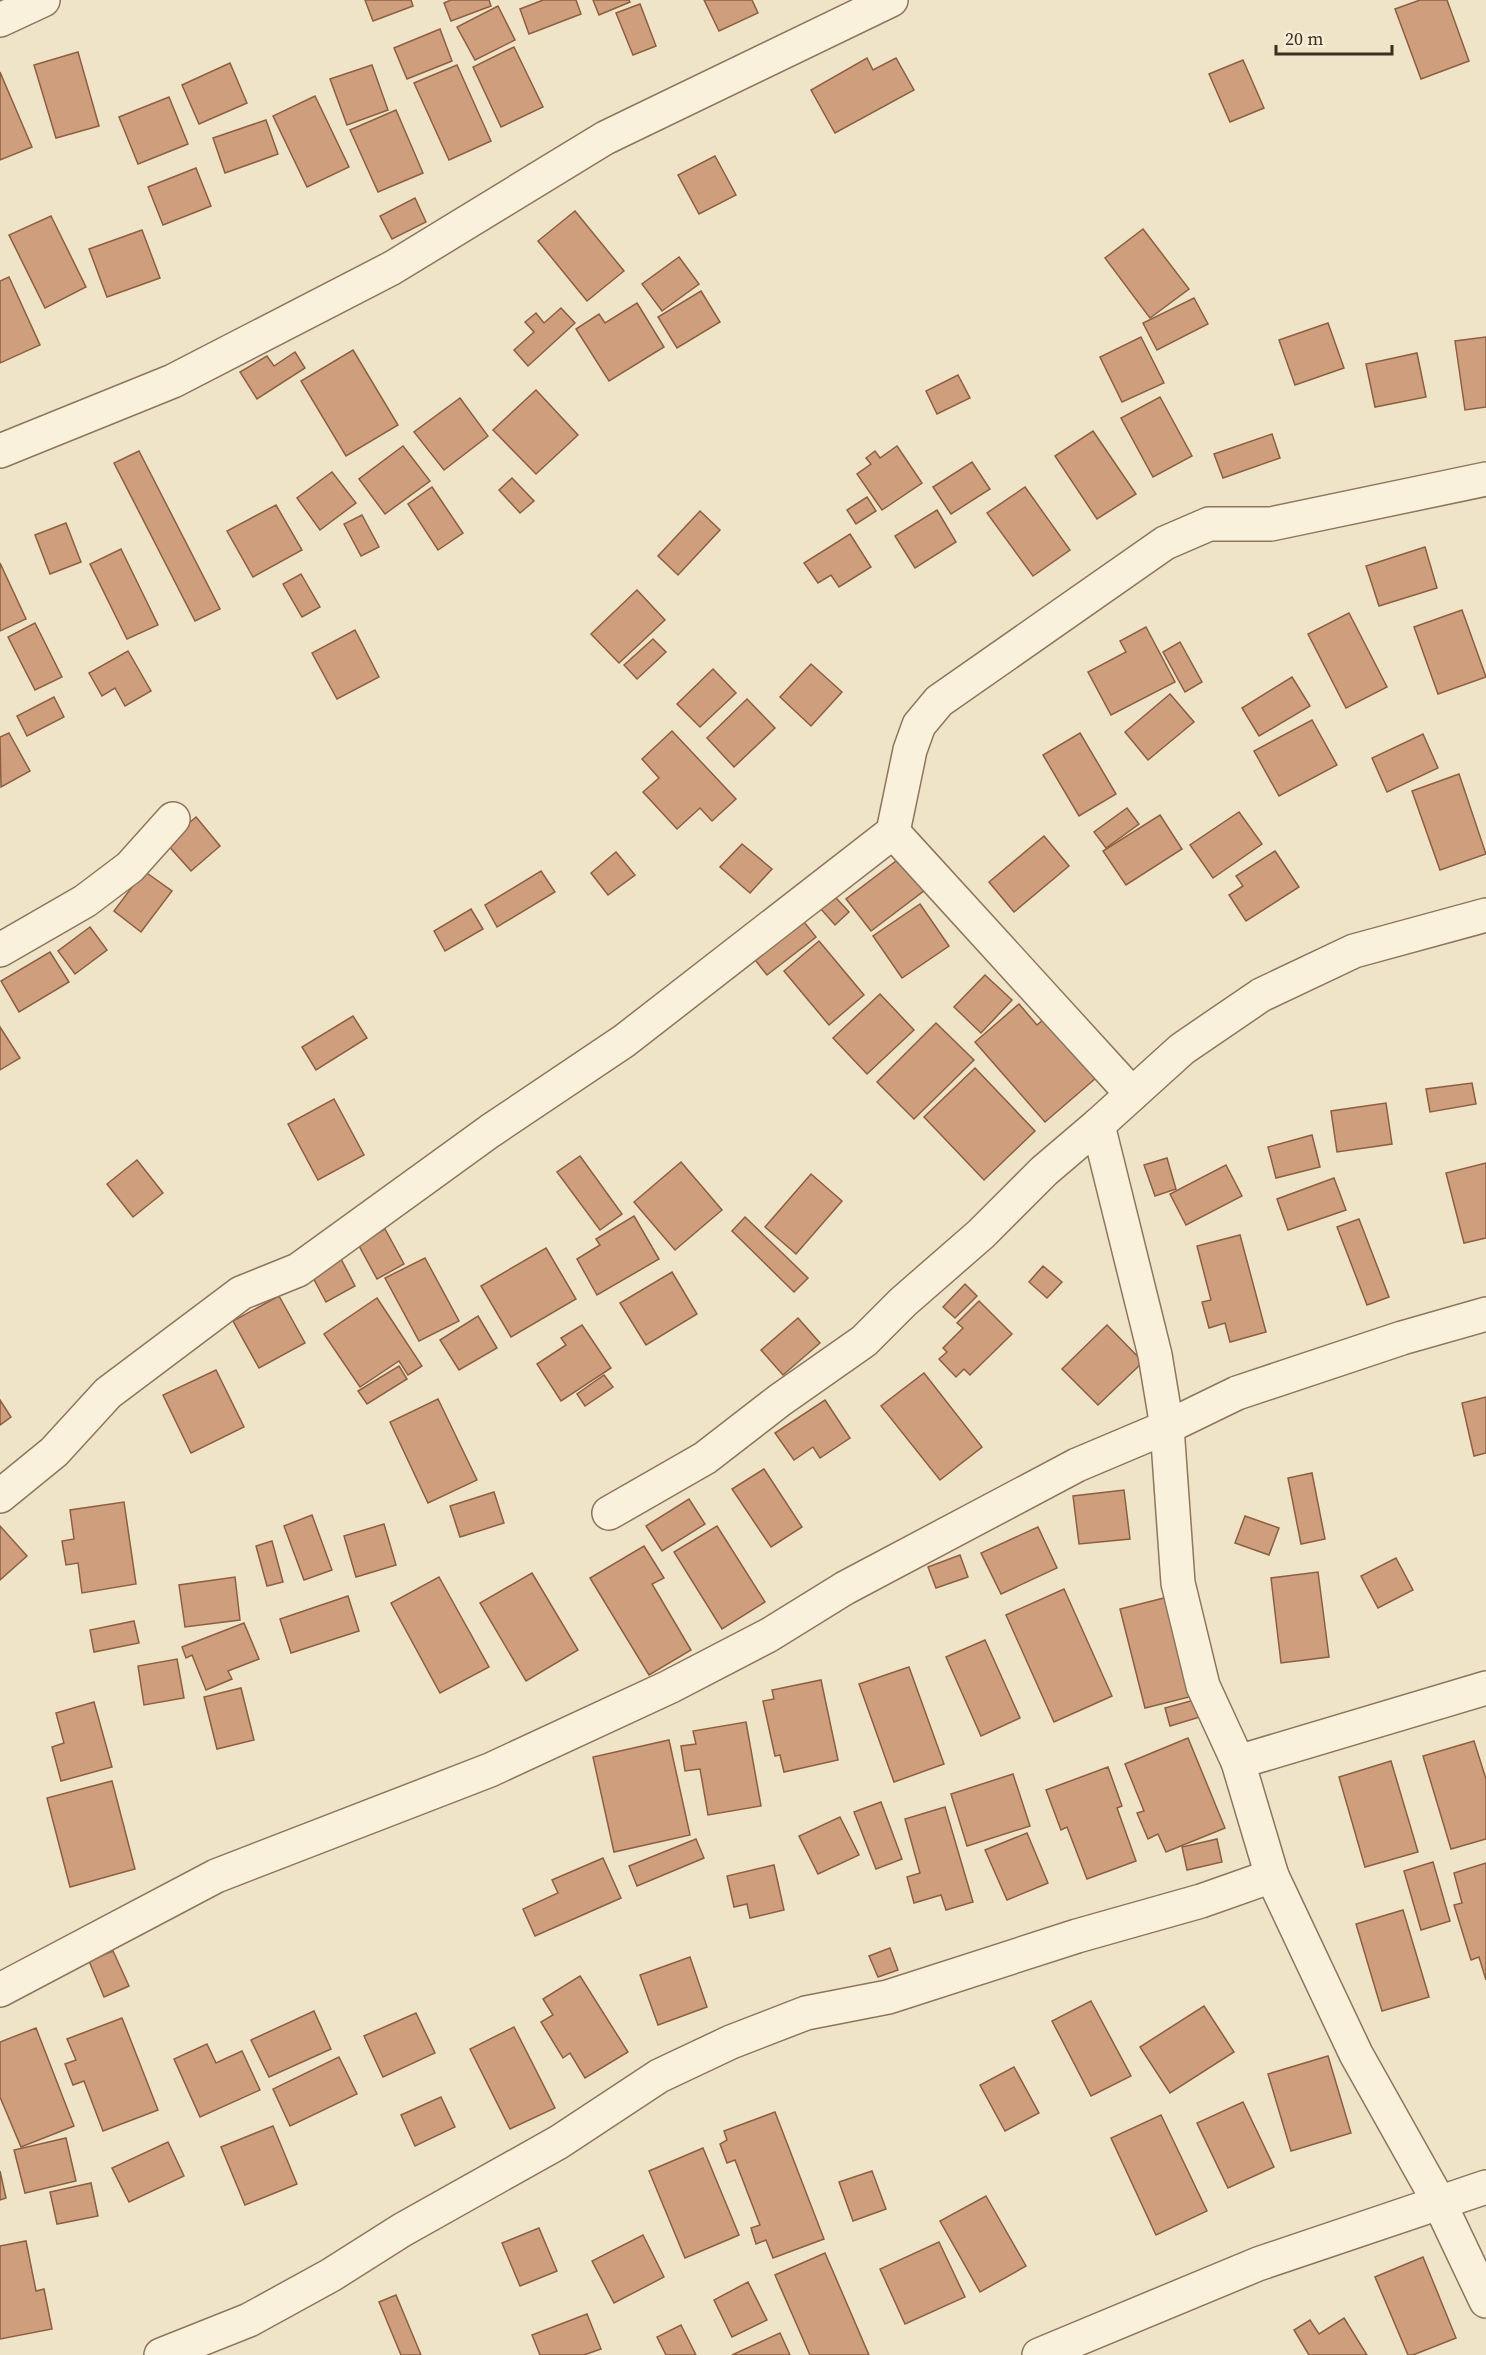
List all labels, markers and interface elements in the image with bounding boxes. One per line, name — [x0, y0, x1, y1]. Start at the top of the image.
scale bar — [1276, 18, 1392, 56]
text: 20 m — [1285, 26, 1323, 51]

